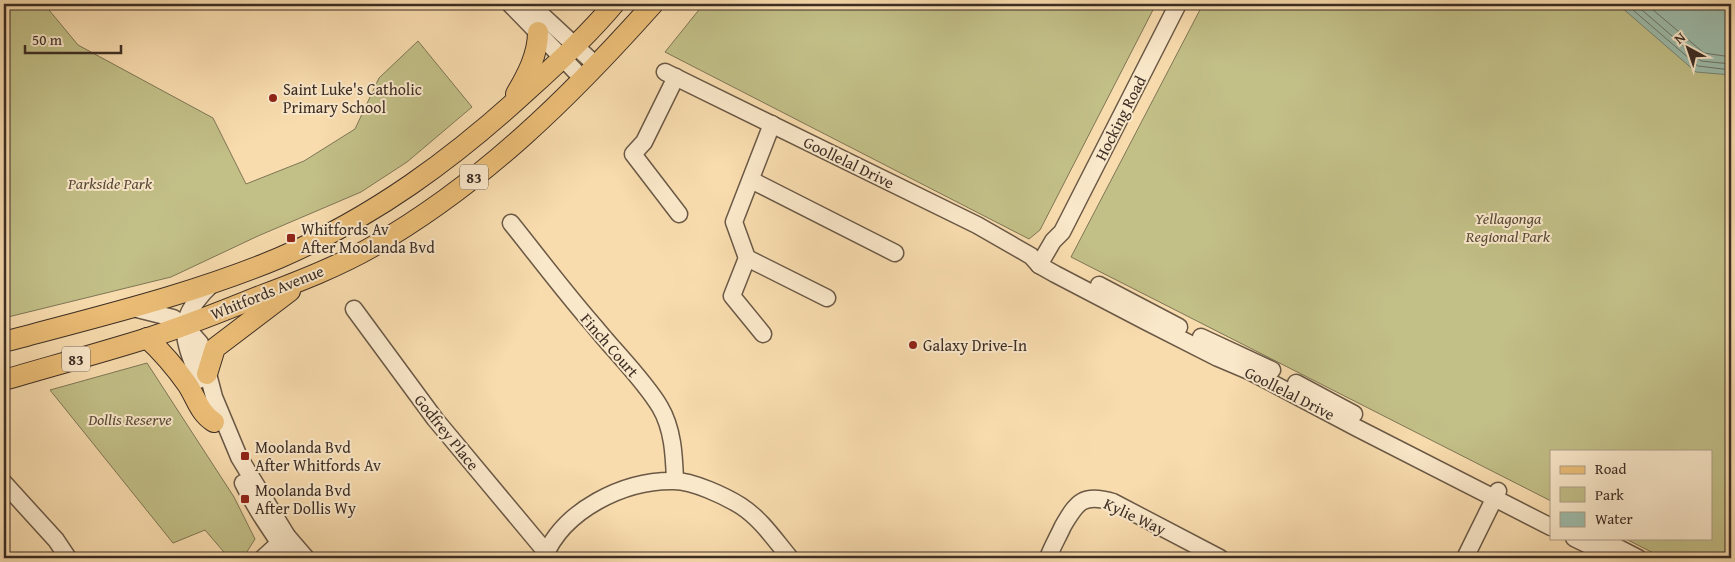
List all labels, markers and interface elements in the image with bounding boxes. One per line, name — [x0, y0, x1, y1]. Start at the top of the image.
scale bar — [25, 22, 121, 54]
north arrow — [1662, 22, 1712, 72]
text: N — [1670, 27, 1690, 49]
text: 50 m — [32, 29, 63, 50]
street label: Hocking Road — [1088, 71, 1152, 165]
place label: Saint Luke's Catholic Primary School — [283, 77, 422, 119]
marker: Saint Luke's Catholic Primary School — [267, 92, 279, 104]
street label: Goollelal Drive — [800, 130, 898, 194]
road number: 83 — [460, 164, 488, 190]
park label: Parkside Park — [67, 171, 153, 195]
park label: Yellagonga Regional Park — [1465, 206, 1551, 248]
place label: Whitfords Av After Moolanda Bvd — [301, 217, 435, 259]
marker: Whitfords Av After Moolanda Bvd — [285, 232, 297, 244]
street label: Whitfords Avenue — [207, 258, 327, 326]
street label: Finch Court — [575, 308, 645, 383]
place label: Galaxy Drive-In — [923, 333, 1027, 357]
marker: Galaxy Drive-In — [907, 339, 919, 351]
road number: 83 — [62, 346, 90, 372]
street label: Goollelal Drive — [1241, 360, 1339, 426]
street label: Godfrey Place — [409, 389, 485, 475]
park label: Dollis Reserve — [87, 407, 172, 431]
place label: Moolanda Bvd After Whitfords Av — [255, 435, 381, 477]
marker: Moolanda Bvd After Whitfords Av — [239, 450, 251, 462]
legend — [1550, 450, 1712, 540]
text: Road — [1595, 458, 1626, 479]
place label: Moolanda Bvd After Dollis Wy — [255, 478, 356, 520]
text: Park — [1595, 484, 1624, 505]
street label: Kylie Way — [1100, 491, 1170, 541]
marker: Moolanda Bvd After Dollis Wy — [239, 493, 251, 505]
text: Water — [1595, 508, 1633, 529]

